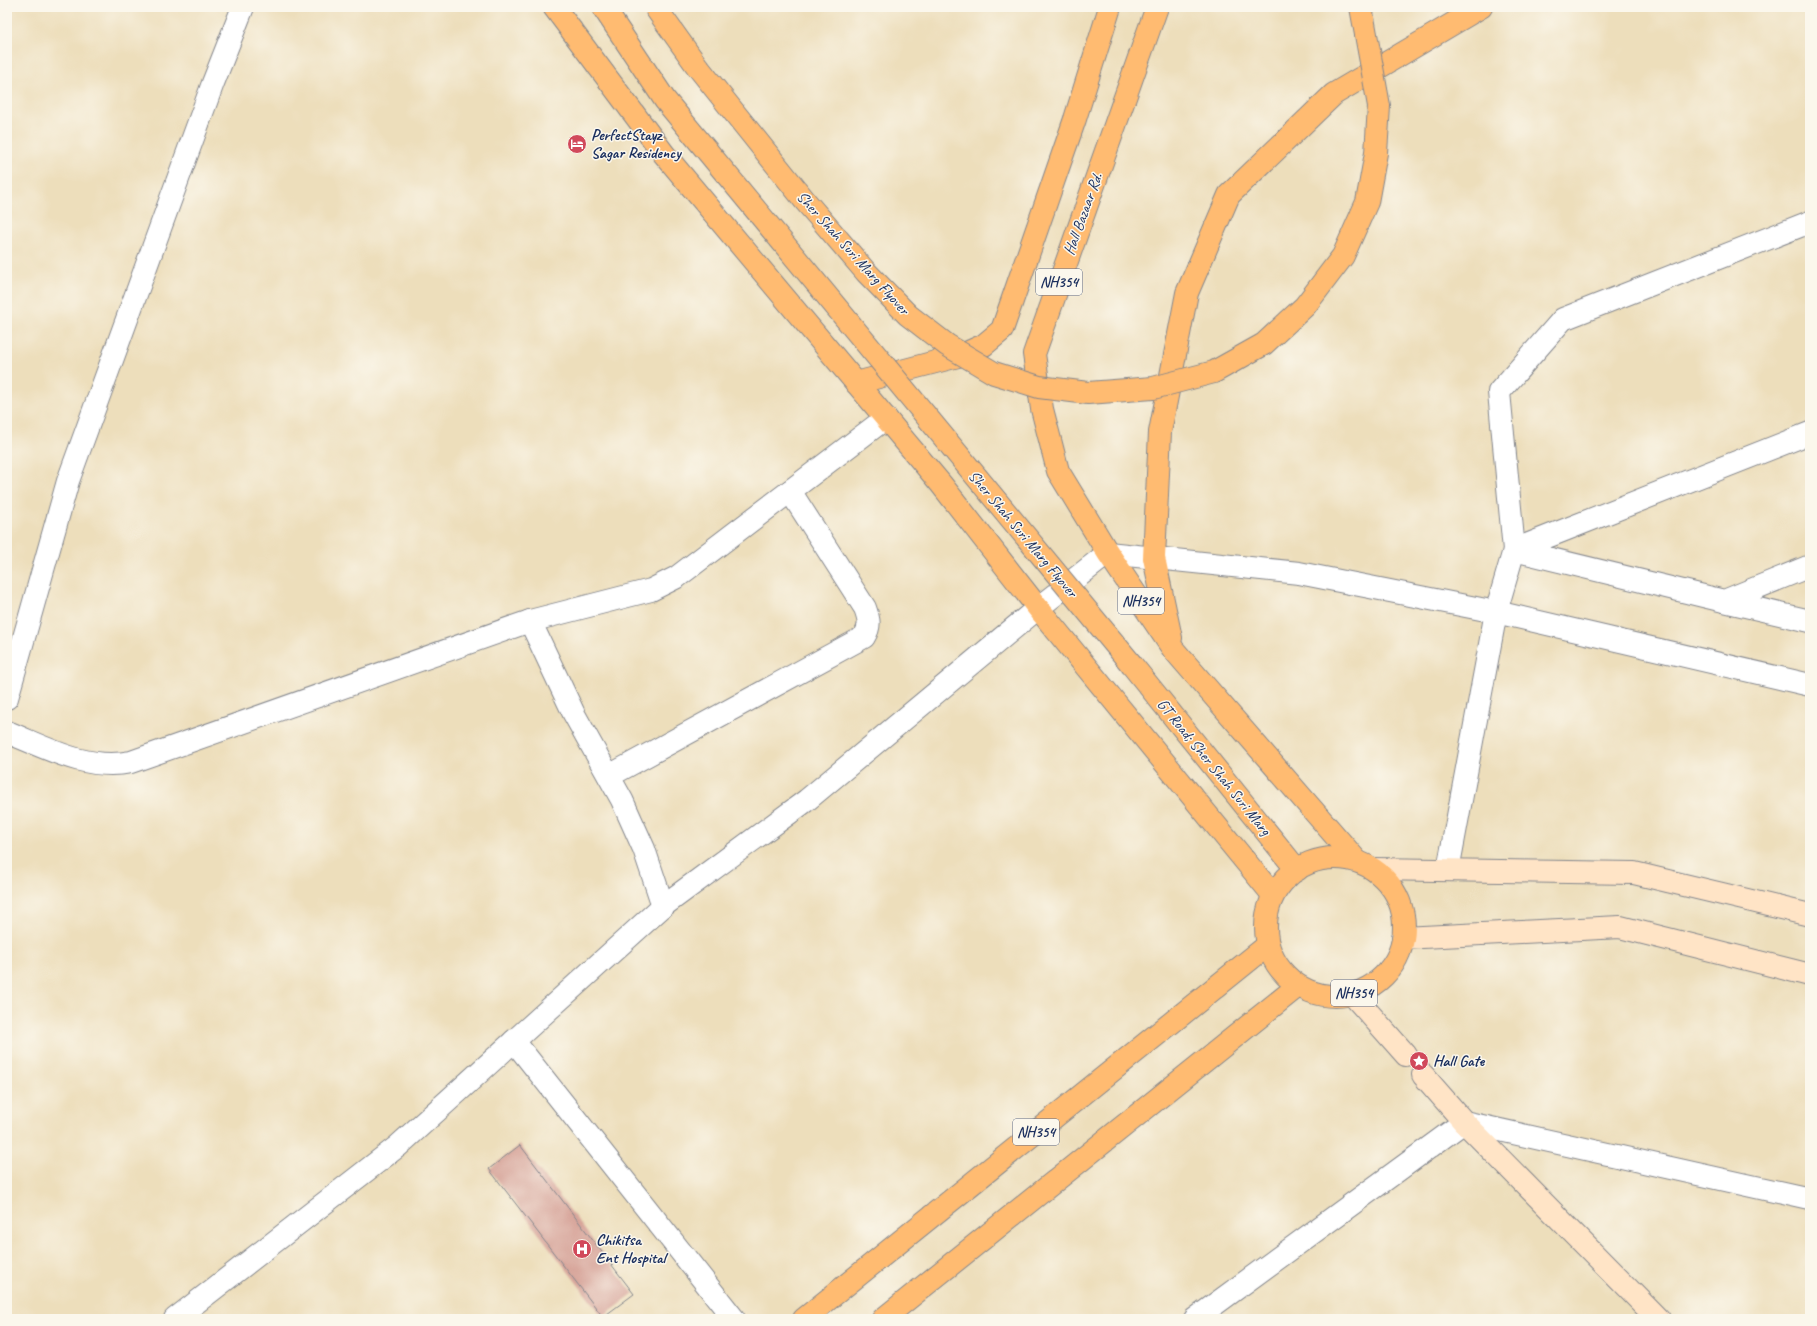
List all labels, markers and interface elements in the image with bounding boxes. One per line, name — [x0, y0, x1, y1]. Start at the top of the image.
place label: PerfectStayz Sagar Residency — [591, 125, 682, 163]
hotel icon: PerfectStayz Sagar Residency — [566, 133, 588, 155]
street label: Hall Bazaar Rd. — [1059, 169, 1107, 258]
street label: Sher Shah Suri Marg Flyover — [792, 187, 915, 320]
road number: NH354 — [1036, 269, 1082, 295]
street label: Sher Shah Suri Marg Flyover — [964, 466, 1083, 603]
road number: NH354 — [1118, 588, 1164, 614]
street label: GT Road; Sher Shah Suri Marg — [1153, 695, 1276, 841]
road number: NH354 — [1331, 980, 1377, 1006]
place icon: Hall Gate — [1408, 1050, 1430, 1072]
place label: Hall Gate — [1433, 1051, 1486, 1071]
road number: NH354 — [1013, 1119, 1059, 1145]
place label: Chikitsa Ent Hospital — [596, 1230, 669, 1268]
hospital icon: Chikitsa Ent Hospital — [571, 1238, 593, 1260]

